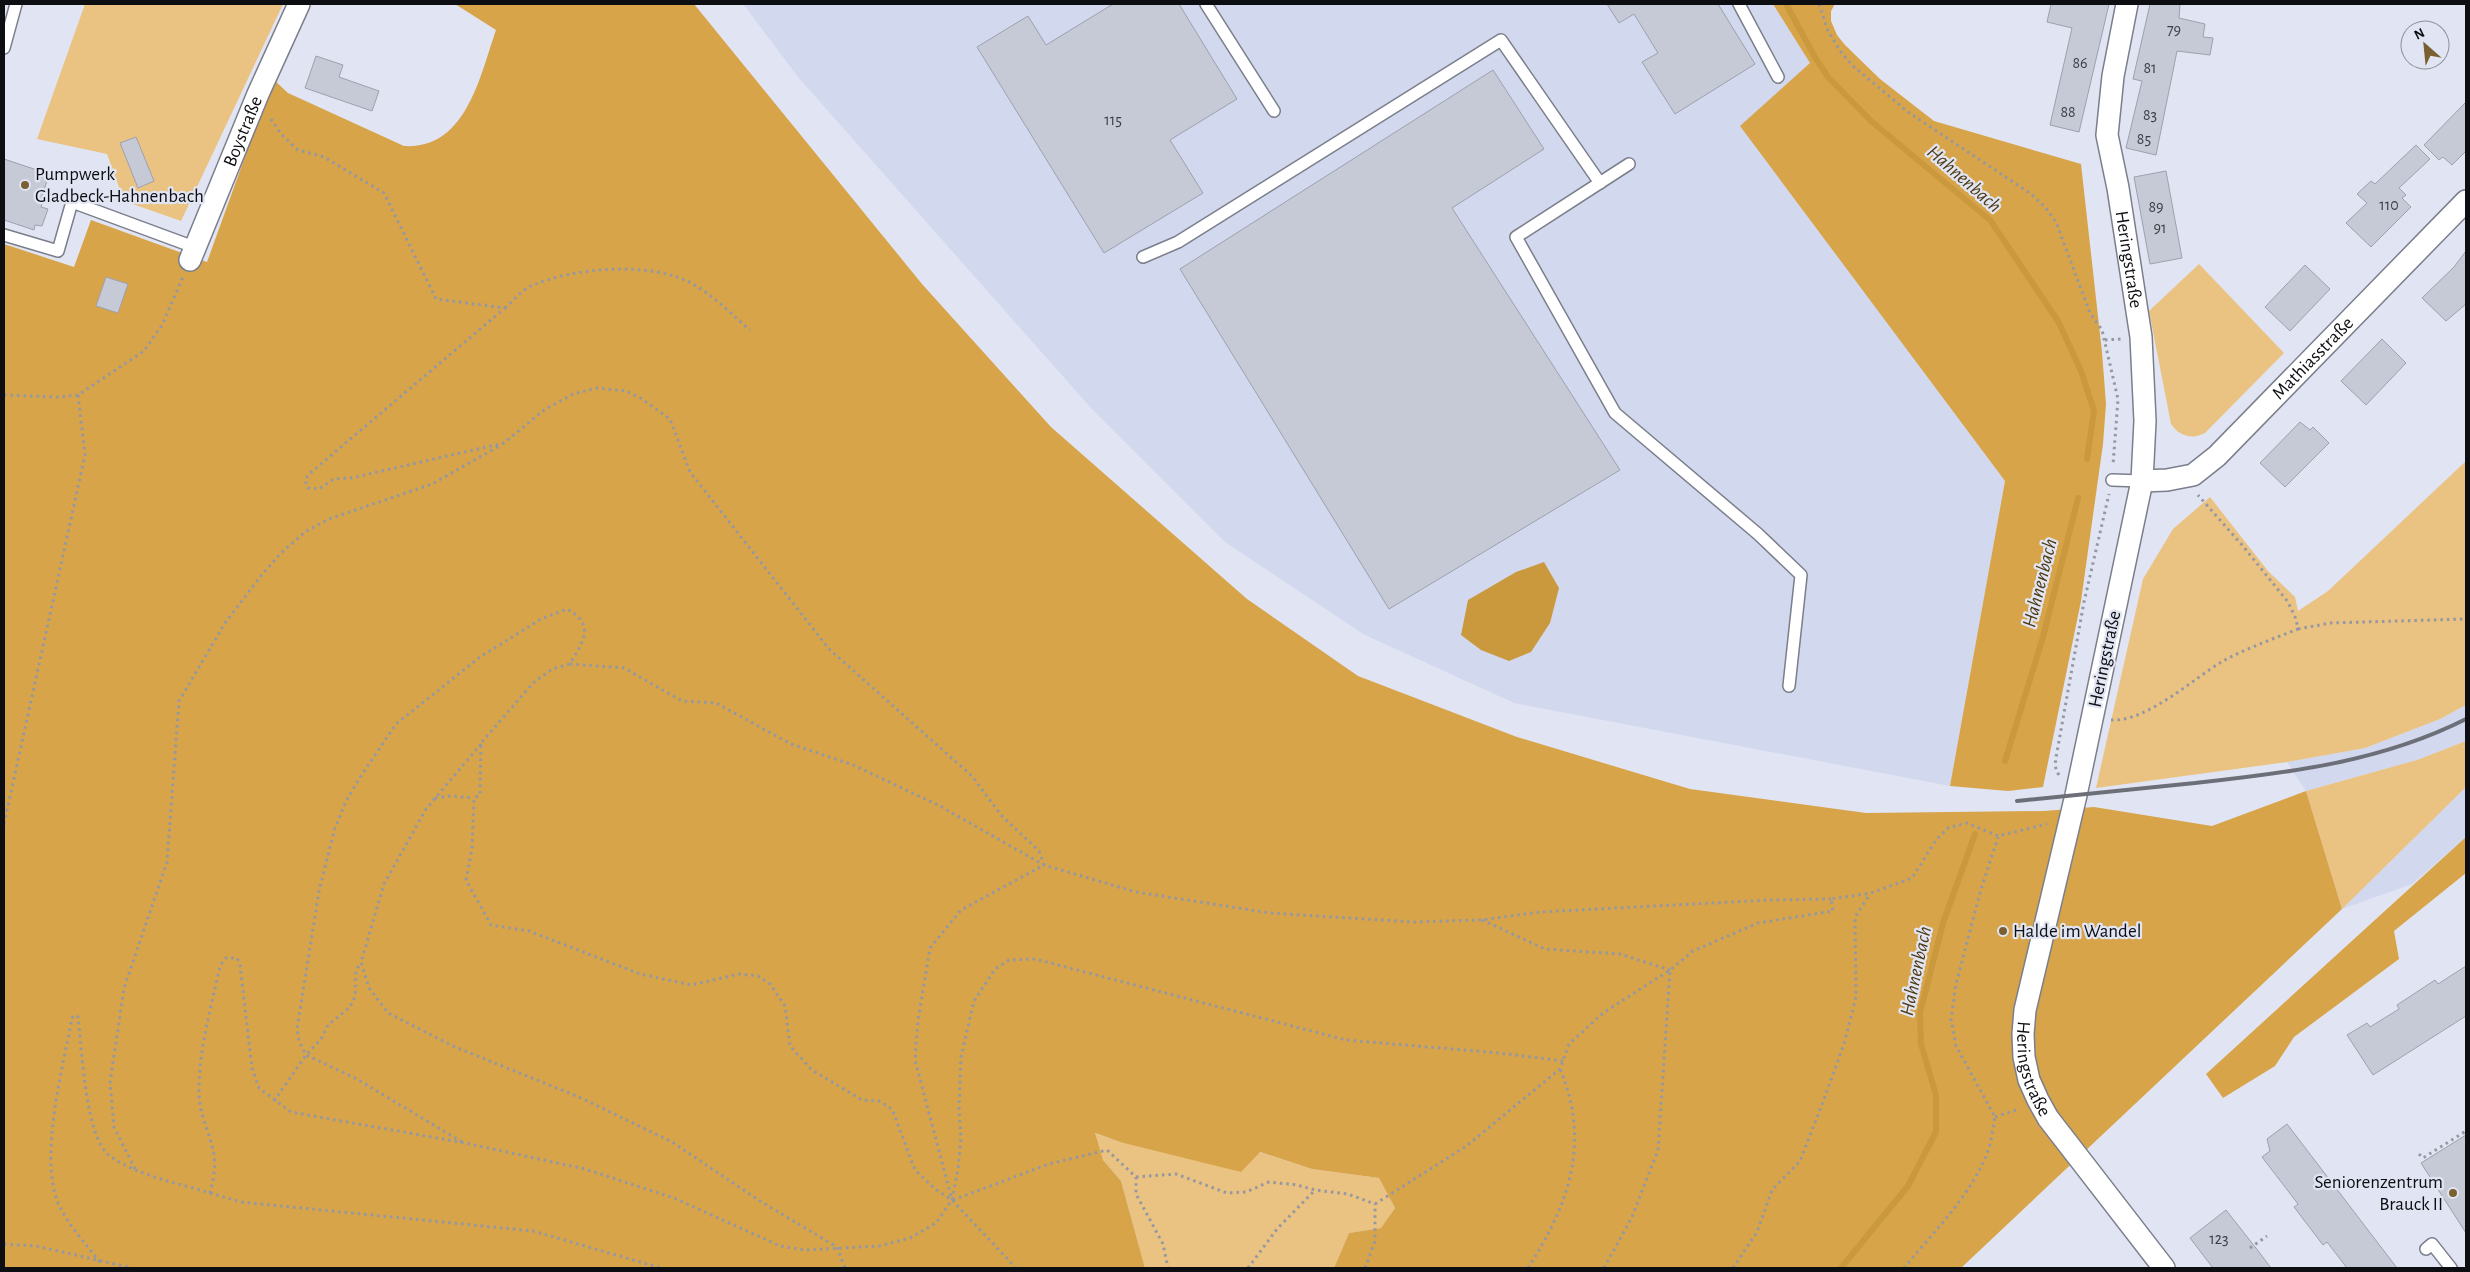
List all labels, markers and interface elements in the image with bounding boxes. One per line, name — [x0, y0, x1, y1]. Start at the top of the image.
north arrow — [2400, 20, 2450, 70]
house number: 79 — [2167, 22, 2181, 38]
text: N — [2412, 26, 2427, 43]
house number: 86 — [2072, 55, 2088, 71]
house number: 81 — [2143, 60, 2157, 76]
street label: Boystraße — [220, 93, 266, 169]
house number: 88 — [2060, 104, 2076, 120]
house number: 83 — [2143, 107, 2157, 123]
house number: 115 — [1104, 112, 1122, 128]
house number: 85 — [2137, 131, 2151, 147]
water label: Hahnenbach — [1923, 142, 2005, 216]
place label: Pumpwerk Gladbeck-Hahnenbach — [35, 165, 204, 206]
marker: Pumpwerk Gladbeck-Hahnenbach — [19, 179, 31, 191]
house number: 110 — [2379, 197, 2399, 213]
house number: 89 — [2148, 199, 2164, 215]
street label: Heringstraße — [2112, 209, 2146, 309]
house number: 91 — [2153, 220, 2167, 236]
street label: Mathiasstraße — [2268, 313, 2357, 403]
water label: Hahnenbach — [2019, 537, 2061, 629]
street label: Heringstraße — [2085, 609, 2125, 709]
place label: Halde im Wandel — [2013, 922, 2141, 941]
water label: Hahnenbach — [1897, 925, 1935, 1017]
marker: Halde im Wandel — [1997, 925, 2009, 937]
street label: Heringstraße — [2014, 1020, 2055, 1120]
place label: Seniorenzentrum Brauck II — [2314, 1173, 2443, 1214]
marker: Seniorenzentrum Brauck II — [2447, 1187, 2459, 1199]
house number: 123 — [2209, 1231, 2229, 1247]

